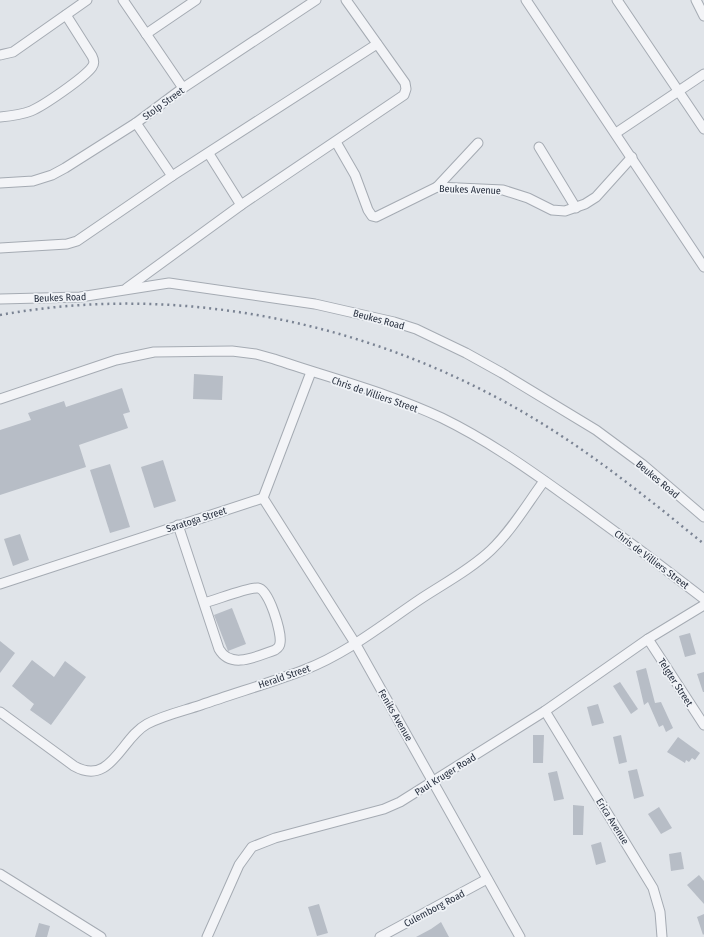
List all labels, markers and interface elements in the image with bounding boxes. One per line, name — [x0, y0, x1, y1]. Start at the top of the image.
street label: Stolp Street — [141, 84, 187, 123]
street label: Beukes Avenue — [439, 183, 501, 197]
street label: Beukes Road — [34, 291, 86, 305]
street label: Beukes Road — [352, 307, 406, 333]
street label: Chris de Villiers Street — [330, 375, 420, 416]
street label: Beukes Road — [633, 458, 681, 501]
street label: Saratoga Street — [165, 504, 229, 535]
street label: Chris de Villiers Street — [612, 528, 692, 592]
street label: Telgter Street — [655, 656, 696, 709]
street label: Herald Street — [257, 662, 312, 691]
street label: Feniks Avenue — [375, 687, 415, 744]
street label: Paul Kruger Road — [413, 751, 478, 798]
street label: Erica Avenue — [593, 796, 631, 847]
street label: Culemborg Road — [402, 888, 467, 930]

